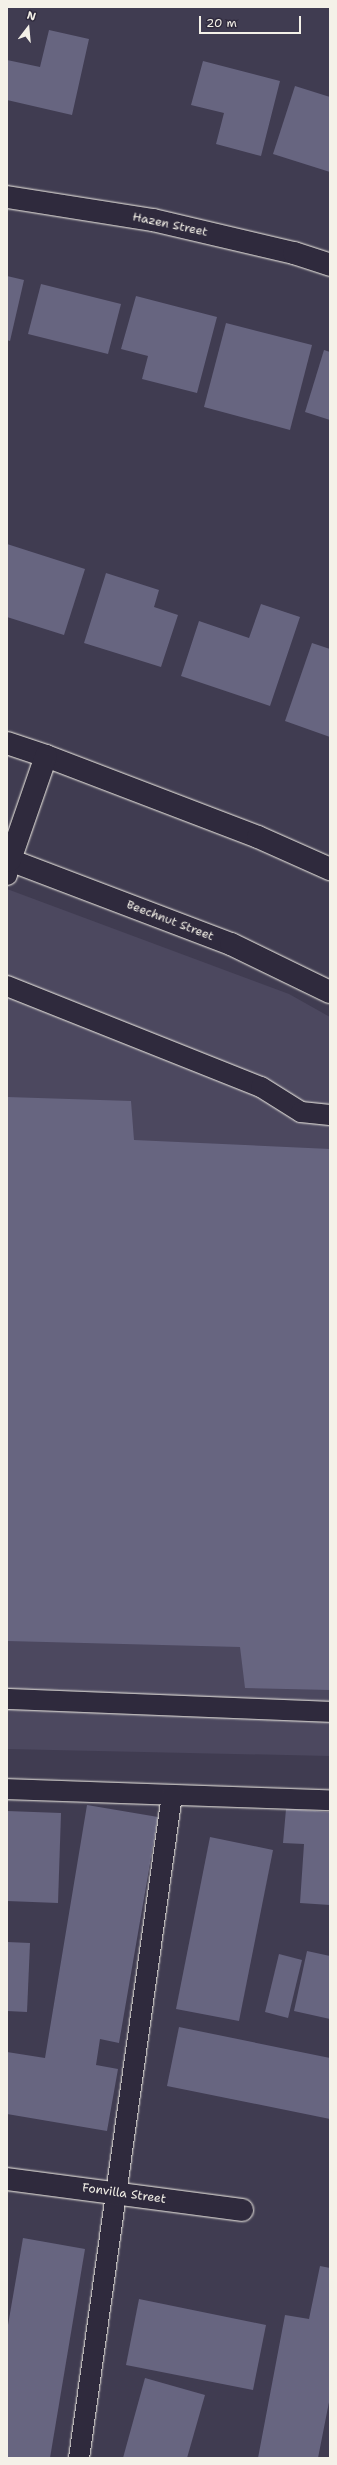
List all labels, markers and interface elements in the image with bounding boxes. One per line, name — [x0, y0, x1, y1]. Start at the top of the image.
north arrow — [8, 8, 48, 48]
text: N — [25, 8, 38, 24]
scale bar — [201, 8, 303, 34]
text: 20 m — [206, 15, 237, 31]
street label: Hazen Street — [131, 210, 209, 240]
street label: Beechnut Street — [124, 898, 216, 944]
street label: Fonvilla Street — [81, 2181, 167, 2207]

